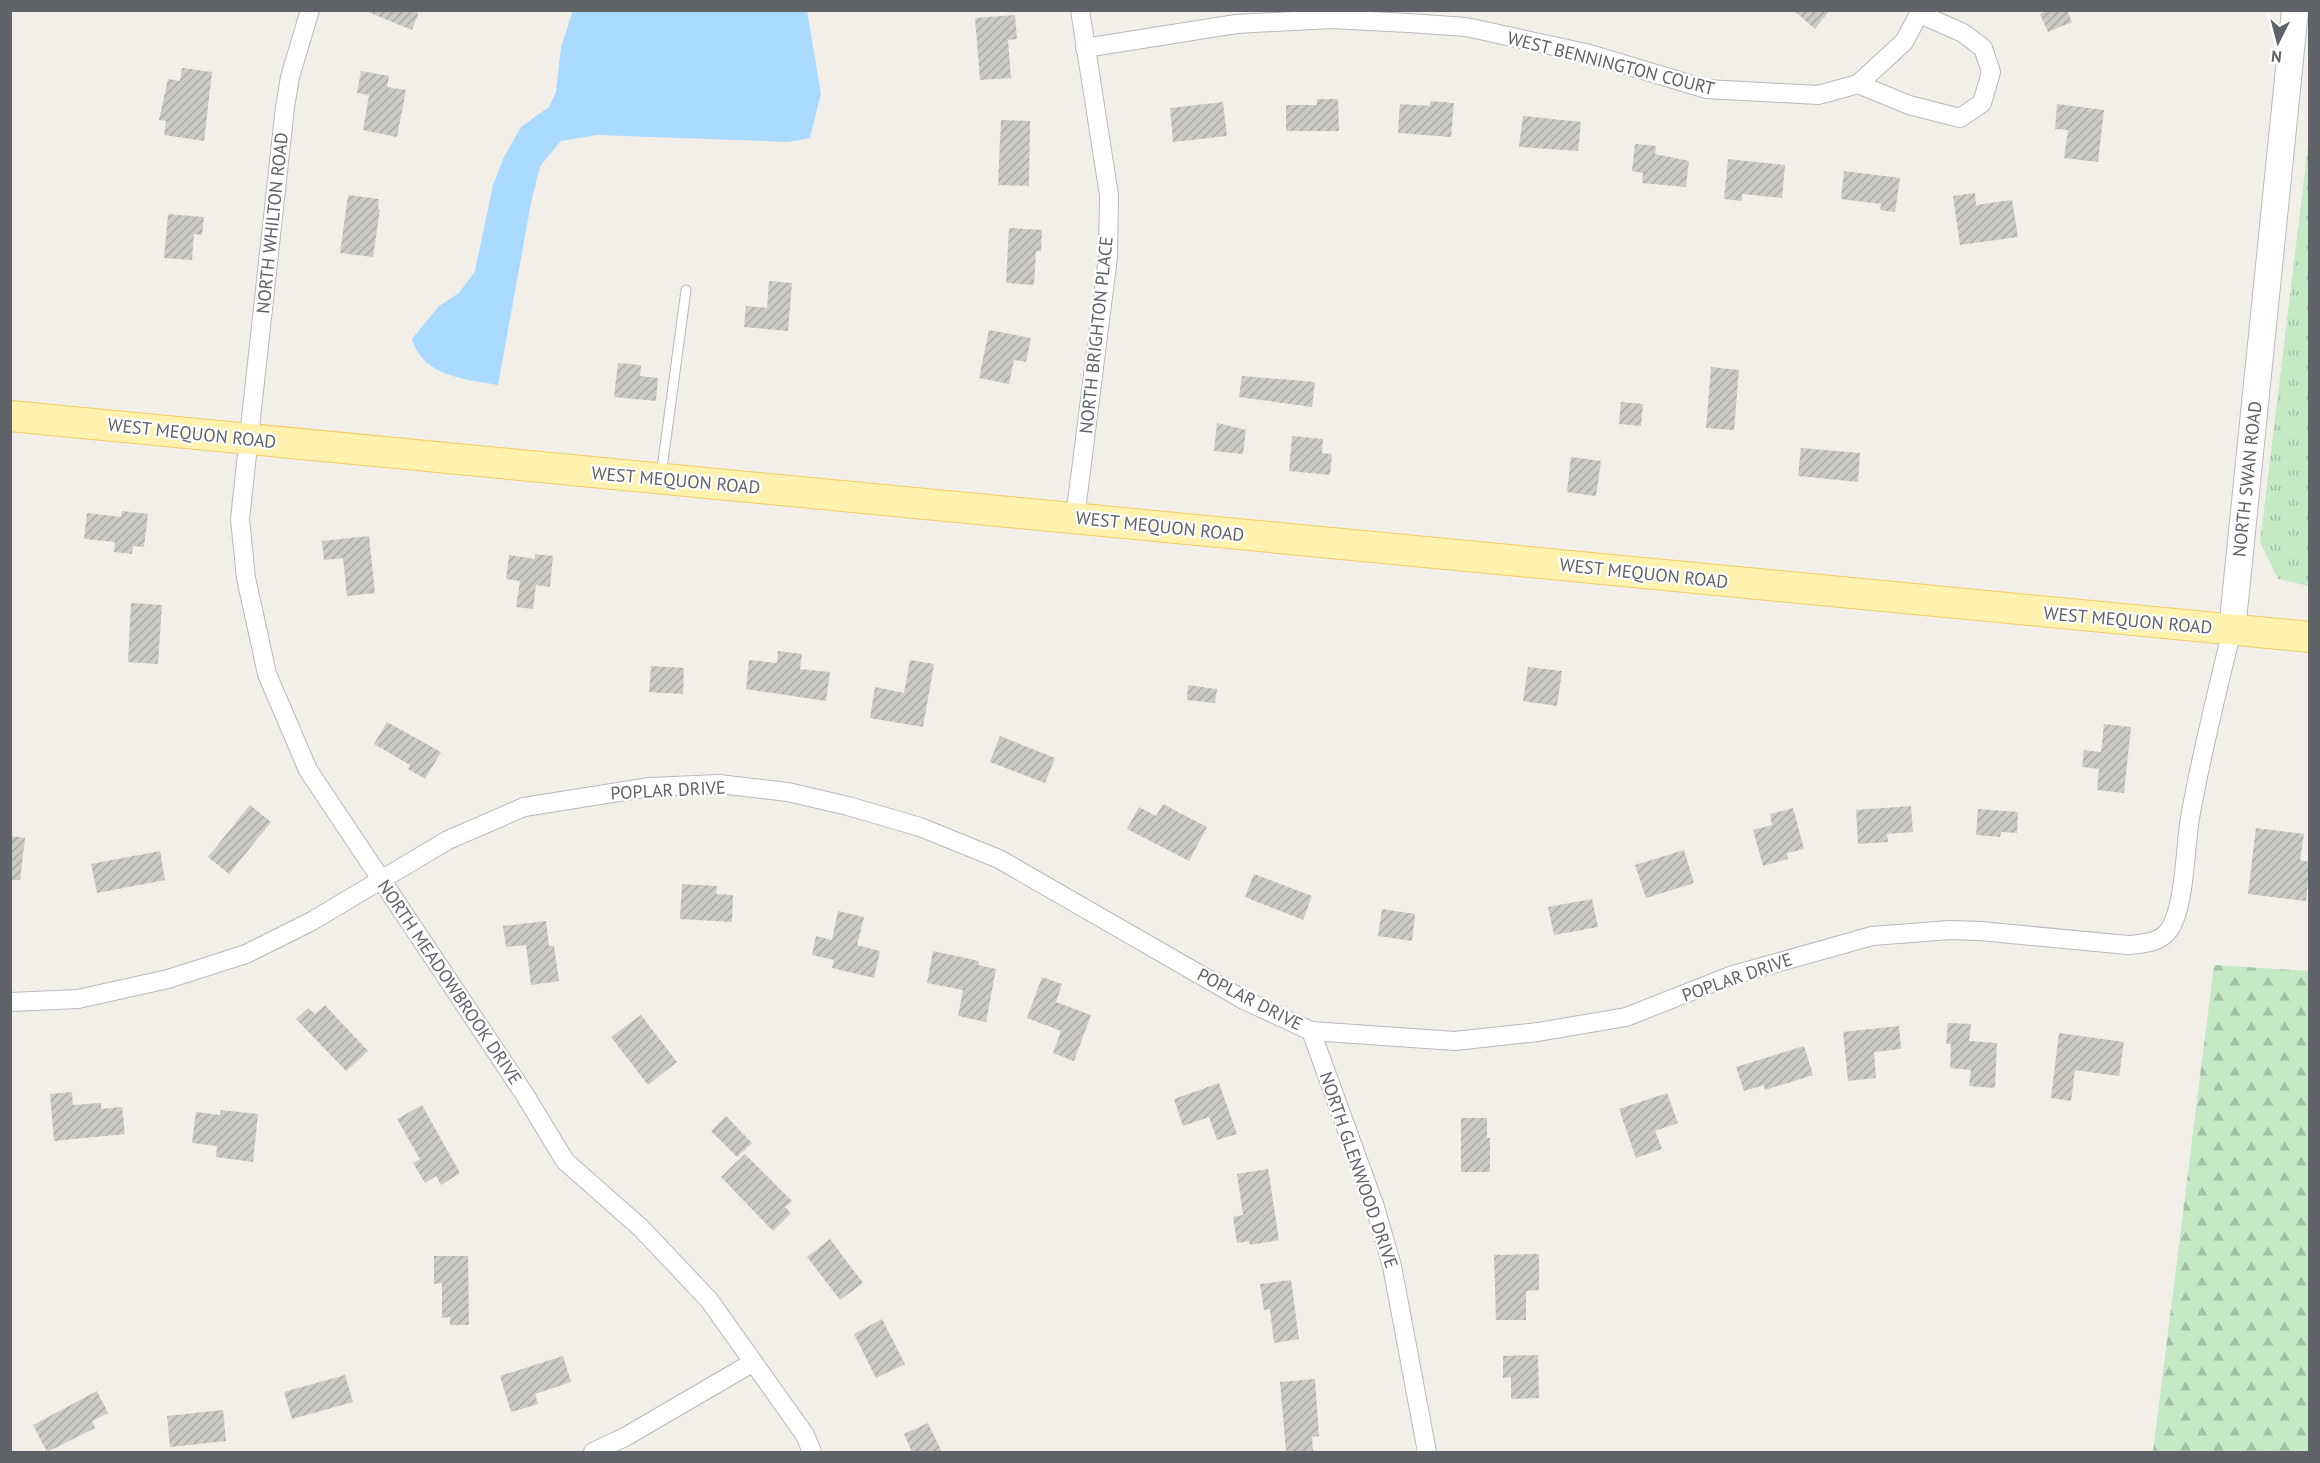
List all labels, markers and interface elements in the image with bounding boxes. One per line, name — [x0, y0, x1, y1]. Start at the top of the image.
north arrow — [2248, 12, 2308, 72]
street label: WEST BENNINGTON COURT — [1505, 26, 1717, 100]
text: N — [2270, 46, 2283, 67]
street label: NORTH WHILTON ROAD — [251, 131, 293, 315]
street label: NORTH BRIGHTON PLACE — [1074, 235, 1118, 435]
street label: NORTH SWAN ROAD — [2227, 400, 2267, 558]
street label: WEST MEQUON ROAD — [107, 413, 277, 453]
street label: WEST MEQUON ROAD — [591, 461, 761, 499]
street label: WEST MEQUON ROAD — [1075, 506, 1245, 546]
street label: WEST MEQUON ROAD — [1559, 553, 1729, 593]
street label: WEST MEQUON ROAD — [2043, 601, 2213, 639]
street label: POPLAR DRIVE — [610, 776, 726, 804]
street label: NORTH MEADOWBROOK DRIVE — [373, 875, 527, 1089]
street label: POPLAR DRIVE — [1679, 947, 1795, 1007]
street label: POPLAR DRIVE — [1193, 963, 1307, 1035]
street label: NORTH GLENWOOD DRIVE — [1315, 1069, 1403, 1271]

